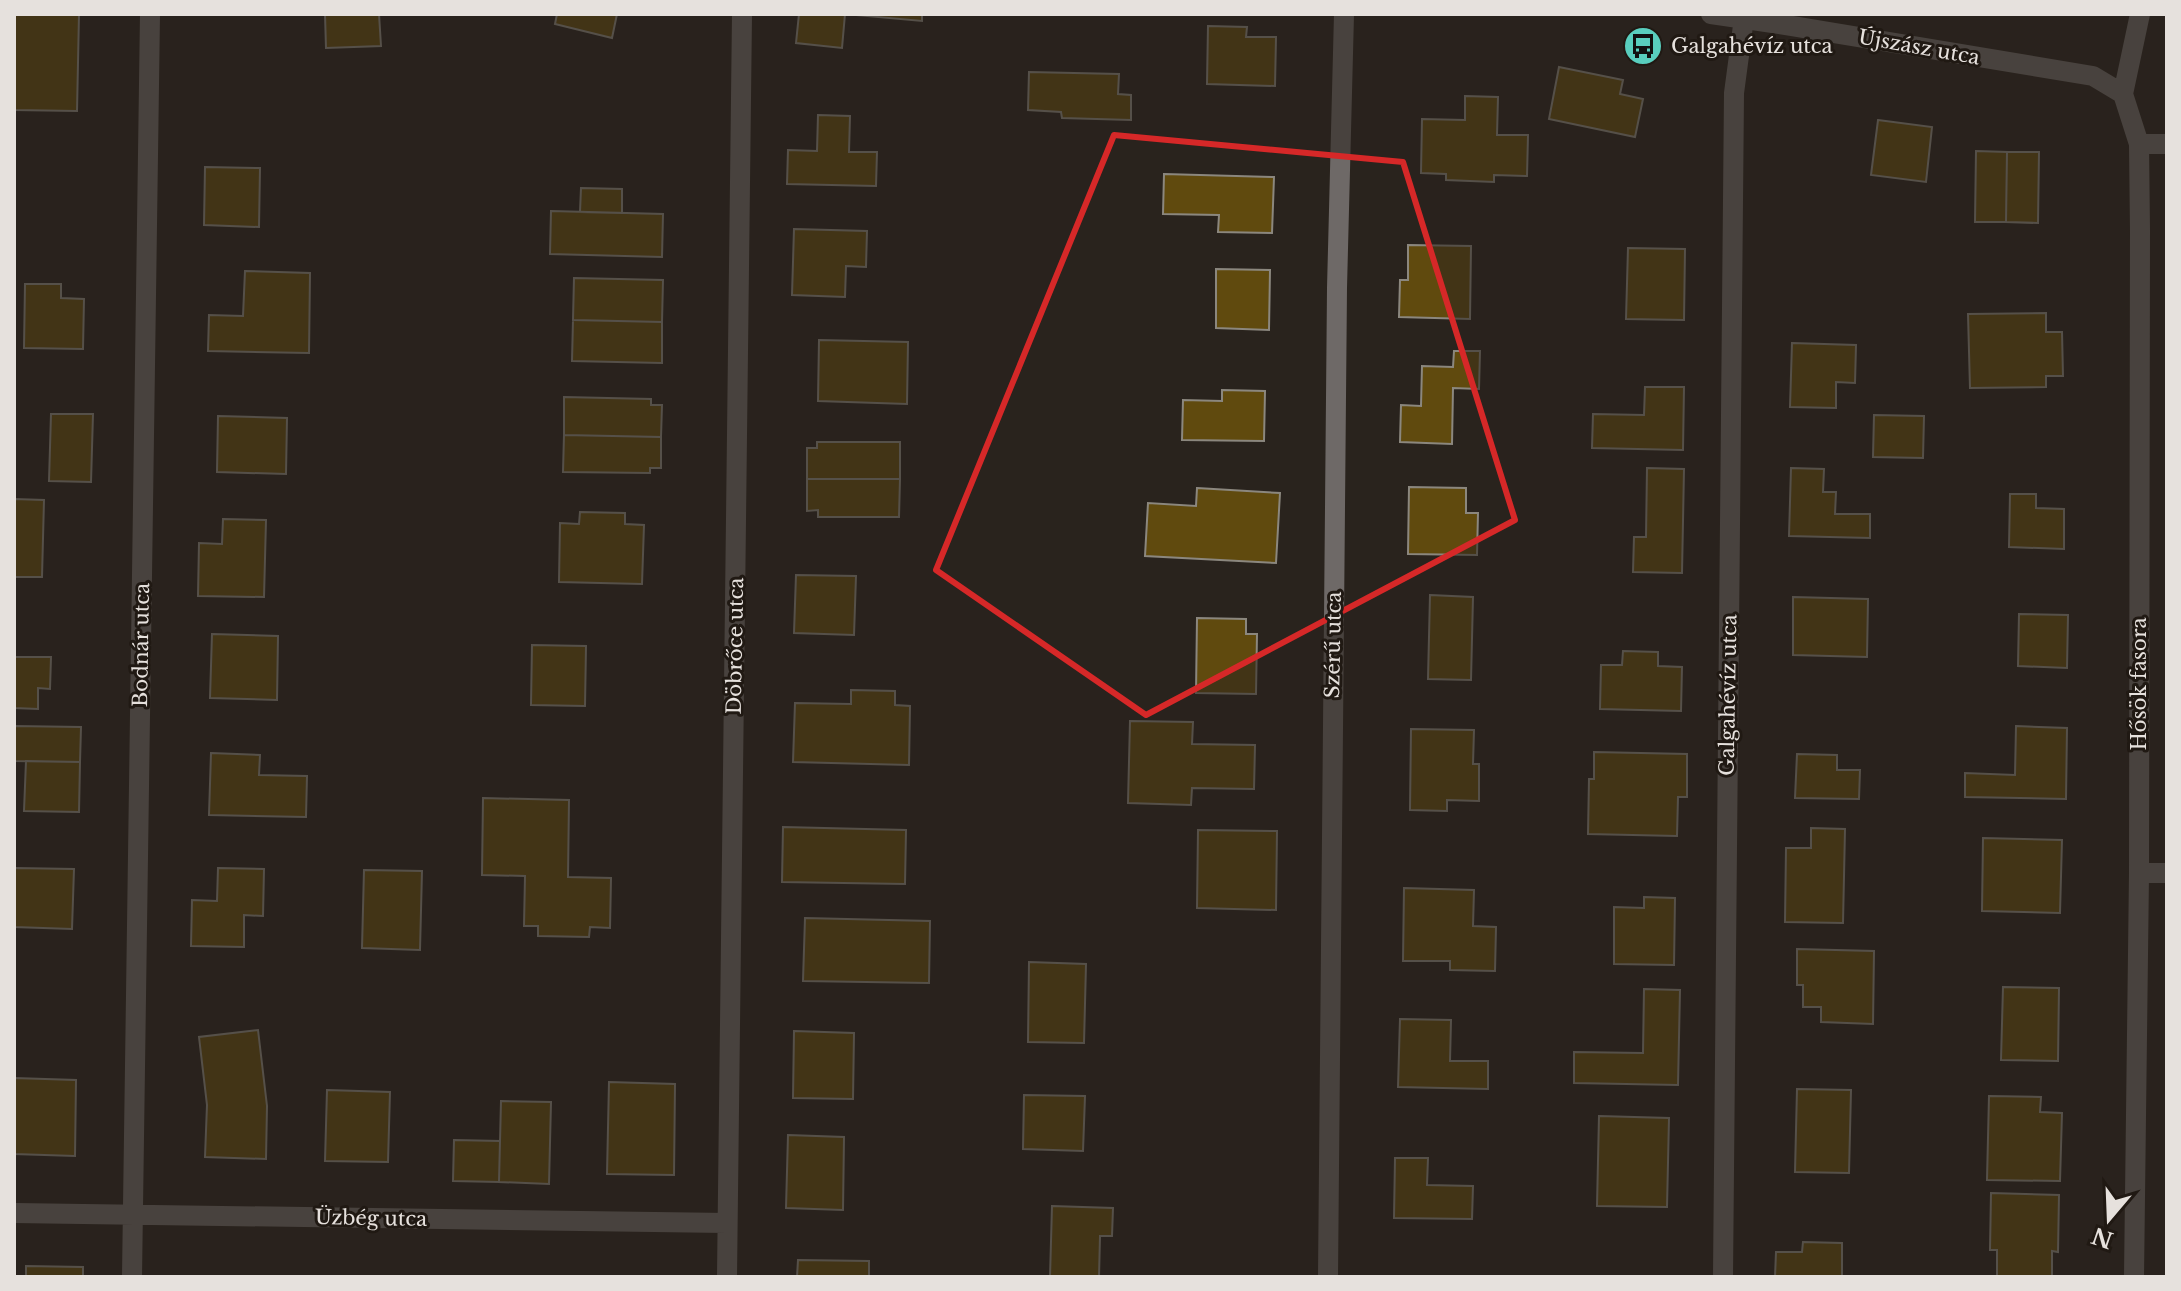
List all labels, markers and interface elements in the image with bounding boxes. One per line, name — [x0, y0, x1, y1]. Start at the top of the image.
street label: Újszász utca — [1856, 24, 1983, 70]
bus stop icon: Galgahévíz utca — [1622, 25, 1664, 67]
place label: Galgahévíz utca — [1671, 34, 1834, 58]
street label: Döbrőce utca — [722, 576, 748, 715]
street label: Bodnár utca — [128, 582, 154, 707]
street label: Szérű utca — [1320, 590, 1346, 699]
street label: Galgahévíz utca — [1715, 613, 1741, 776]
street label: Hősök fasora — [2127, 617, 2151, 751]
north arrow — [2069, 1179, 2149, 1259]
street label: Üzbég utca — [315, 1204, 428, 1231]
text: N — [2088, 1221, 2117, 1254]

